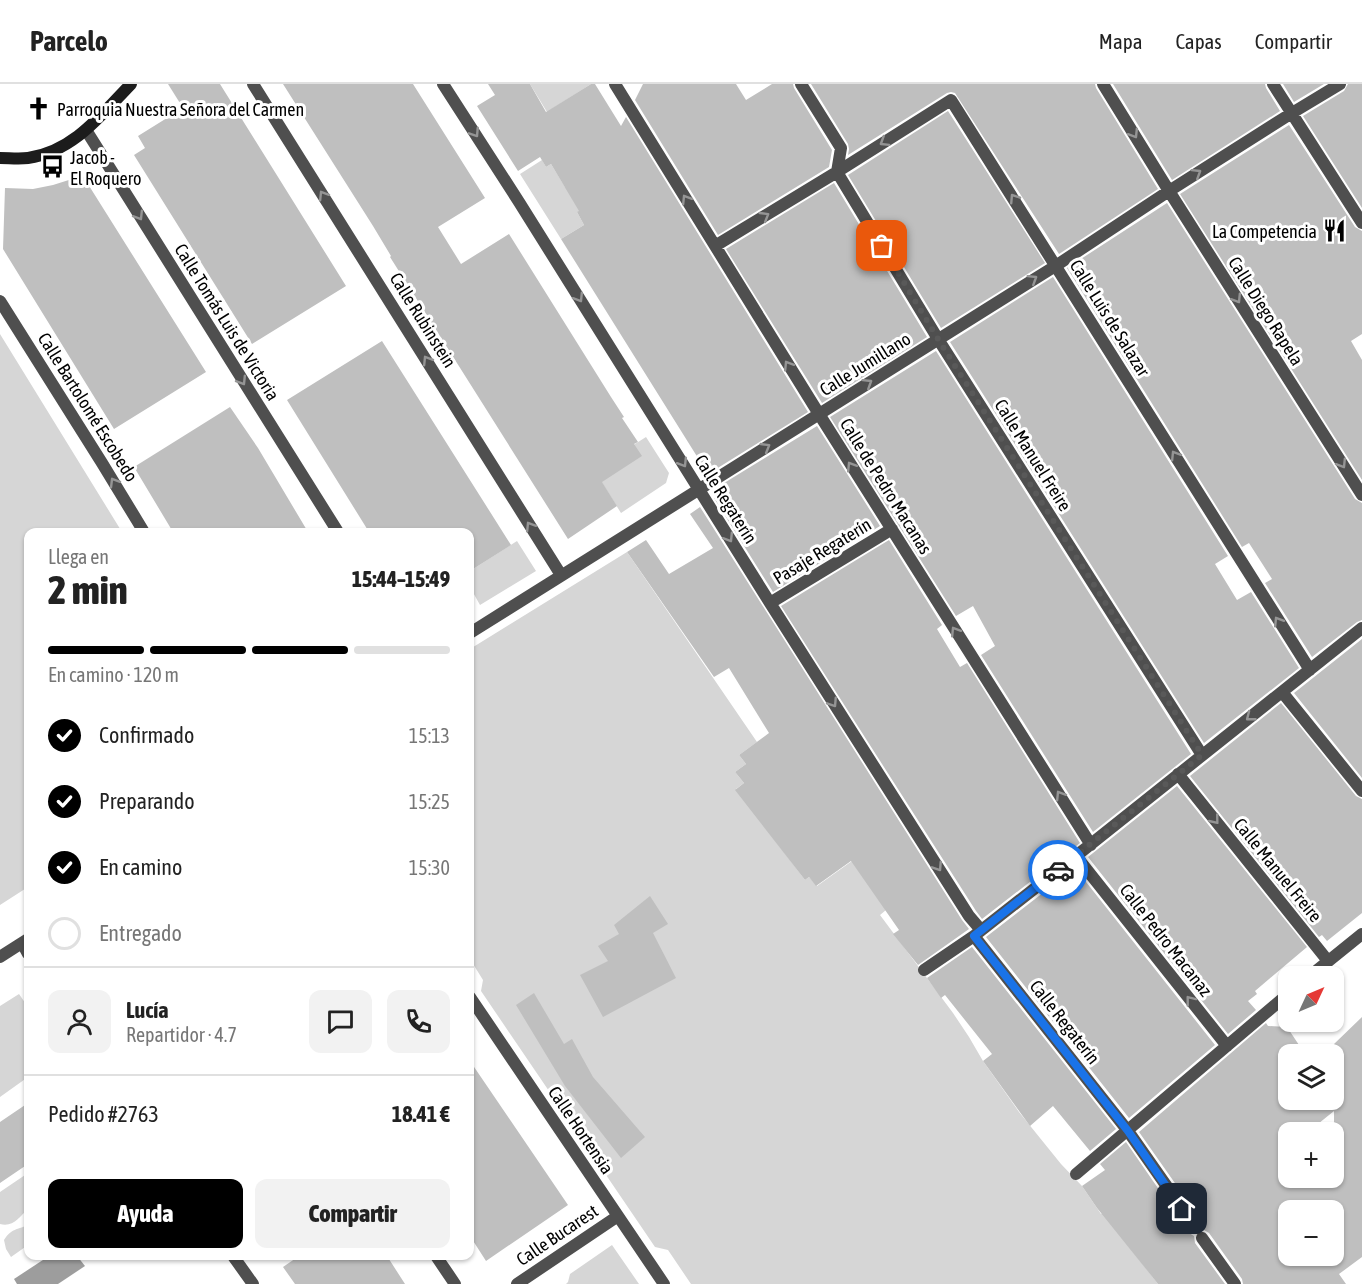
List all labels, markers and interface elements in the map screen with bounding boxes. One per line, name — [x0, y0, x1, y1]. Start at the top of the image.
text: Parcelo — [30, 25, 108, 57]
text: Mapa — [1099, 29, 1142, 53]
text: Capas — [1175, 29, 1222, 53]
text: Compartir — [1255, 29, 1332, 53]
church icon: Parroquia Nuestra Señora del Carmen — [26, 96, 52, 122]
place label: Parroquia Nuestra Señora del Carmen — [57, 99, 304, 120]
one-way arrow — [468, 126, 479, 137]
one-way arrow — [1126, 128, 1138, 138]
one-way arrow — [880, 135, 891, 146]
place label: Jacob - El Roquero — [70, 147, 142, 189]
bus stop icon: Jacob - El Roquero — [39, 154, 65, 180]
one-way arrow — [1190, 169, 1201, 180]
one-way arrow — [319, 191, 330, 202]
one-way arrow — [1009, 194, 1021, 204]
one-way arrow — [681, 195, 693, 205]
one-way arrow — [132, 209, 143, 220]
one-way arrow — [759, 211, 769, 223]
restaurant icon: La Competencia — [1322, 218, 1348, 244]
pin — [856, 220, 907, 271]
place label: La Competencia — [1212, 221, 1317, 242]
icon: bag — [865, 229, 898, 262]
street label: Calle Tomás Luis de Victoria — [170, 240, 284, 404]
street label: Calle Diego Rapela — [1224, 253, 1308, 369]
street label: Calle Luis de Salazar — [1066, 256, 1155, 381]
street label: Calle Rubinstein — [385, 269, 461, 371]
one-way arrow — [1027, 276, 1038, 287]
one-way arrow — [572, 292, 584, 302]
one-way arrow — [1230, 293, 1242, 303]
street label: Calle Jumillano — [816, 328, 914, 400]
street label: Calle Bartolomé Escobedo — [34, 329, 142, 485]
one-way arrow — [422, 356, 434, 366]
one-way arrow — [784, 361, 796, 371]
one-way arrow — [235, 375, 247, 385]
one-way arrow — [862, 379, 873, 390]
street label: Calle Manuel Freire — [990, 395, 1076, 515]
street label: Calle de Pedro Macanas — [836, 414, 936, 558]
one-way arrow — [760, 442, 770, 454]
street label: Calle Regaterín — [690, 451, 762, 547]
one-way arrow — [1171, 451, 1182, 462]
one-way arrow — [675, 457, 687, 467]
one-way arrow — [1335, 457, 1346, 468]
one-way arrow — [848, 461, 859, 472]
one-way arrow — [110, 478, 121, 488]
street label: Pasaje Regaterín — [769, 514, 875, 588]
one-way arrow — [526, 522, 538, 532]
one-way arrow — [722, 532, 734, 542]
text: Llega en — [48, 545, 109, 568]
text: 15:44–15:49 — [352, 566, 450, 592]
text: 2 min — [48, 568, 128, 612]
one-way arrow — [1275, 616, 1286, 627]
one-way arrow — [952, 626, 963, 637]
text: En camino · 120 m — [48, 663, 179, 686]
one-way arrow — [826, 697, 838, 707]
one-way arrow — [1246, 709, 1257, 720]
icon: check — [48, 719, 81, 752]
text: Confirmado — [99, 722, 194, 748]
text: 15:13 — [409, 724, 450, 747]
icon: check — [48, 785, 81, 818]
text: Preparando — [99, 788, 195, 814]
text: 15:25 — [409, 790, 450, 813]
one-way arrow — [1056, 791, 1067, 802]
one-way arrow — [1207, 813, 1218, 824]
street label: Calle Manuel Freire — [1230, 814, 1326, 926]
courier — [1028, 840, 1088, 900]
icon: check — [48, 851, 81, 884]
text: En camino — [99, 854, 182, 880]
icon: car — [1042, 854, 1075, 887]
text: 15:30 — [409, 856, 450, 879]
one-way arrow — [931, 860, 942, 871]
street label: Calle Pedro Macanaz — [1116, 880, 1217, 1001]
text: Entregado — [99, 920, 182, 946]
north arrow — [1278, 966, 1344, 1032]
map controls — [1278, 966, 1344, 1266]
street label: Calle Regaterín — [1026, 976, 1104, 1068]
button: person — [48, 990, 111, 1053]
button: chat — [309, 990, 372, 1053]
button: phone — [387, 990, 450, 1053]
one-way arrow — [1187, 996, 1198, 1007]
text: Lucía — [126, 997, 169, 1023]
text: Repartidor · 4.7 — [126, 1023, 237, 1046]
button: layers — [1278, 1044, 1344, 1110]
street label: Calle Hortensia — [544, 1082, 618, 1178]
text: Pedido #2763 — [48, 1101, 159, 1127]
text: 18.41 € — [392, 1101, 450, 1127]
button: + — [1278, 1122, 1344, 1188]
button: Ayuda — [48, 1179, 243, 1248]
button: Compartir — [255, 1179, 450, 1248]
pin — [1156, 1183, 1207, 1234]
icon: home — [1165, 1192, 1198, 1225]
street label: Calle Bucarest — [512, 1200, 602, 1270]
button: − — [1278, 1200, 1344, 1266]

